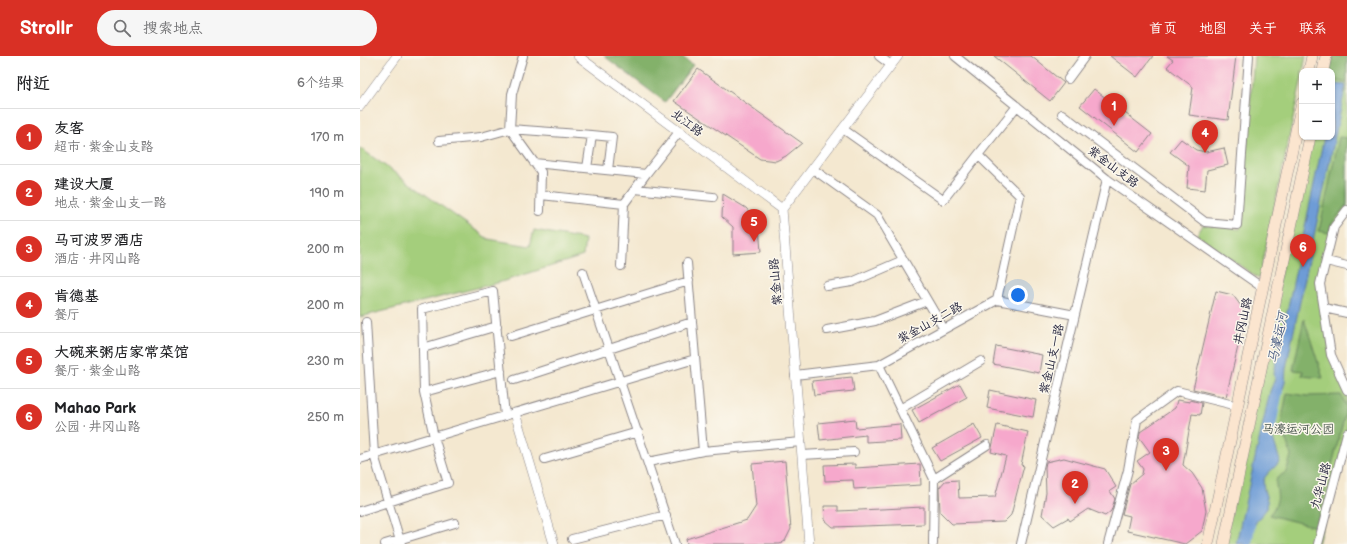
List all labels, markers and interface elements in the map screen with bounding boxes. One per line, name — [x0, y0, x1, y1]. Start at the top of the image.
search box — [97, 10, 377, 46]
text: Strollr — [20, 17, 73, 40]
icon: search — [111, 17, 133, 39]
text: 搜索地点 — [143, 19, 203, 38]
text: 首页 — [1149, 20, 1177, 37]
text: 地图 — [1199, 20, 1227, 37]
text: 关于 — [1249, 20, 1277, 37]
text: 联系 — [1299, 20, 1327, 37]
map controls — [1299, 68, 1335, 140]
button: + — [1299, 68, 1335, 104]
text: 附近 — [16, 74, 50, 94]
text: 6个结果 — [297, 75, 344, 91]
pin: 1 — [1101, 93, 1127, 126]
button: − — [1299, 104, 1335, 140]
street label: 北江路 — [668, 106, 706, 140]
text: 友客 — [54, 119, 84, 138]
pin: 4 — [1192, 120, 1218, 153]
text: 1 — [26, 129, 32, 145]
text: 170 m — [311, 129, 344, 145]
text: 超市 · 紫金山支路 — [54, 139, 153, 155]
street label: 紫金山支路 — [1085, 143, 1141, 191]
text: 建设大厦 — [54, 175, 114, 194]
text: 2 — [25, 185, 33, 201]
text: 190 m — [310, 185, 344, 201]
text: 地点 · 紫金山支一路 — [54, 195, 166, 211]
pin: 5 — [741, 209, 767, 242]
text: 马可波罗酒店 — [54, 231, 144, 250]
pin: 6 — [1290, 234, 1316, 267]
text: 3 — [25, 241, 33, 257]
text: 200 m — [307, 241, 344, 257]
text: 酒店 · 井冈山路 — [54, 251, 140, 267]
street label: 紫金山路 — [766, 257, 786, 307]
your location — [1008, 285, 1028, 305]
text: 肯德基 — [54, 287, 99, 306]
street label: 井冈山路 — [1231, 296, 1255, 346]
text: 4 — [25, 297, 33, 313]
text: 200 m — [307, 297, 344, 313]
street label: 紫金山支二路 — [895, 299, 965, 347]
text: 餐厅 — [54, 307, 80, 323]
water label: 马濠运河 — [1265, 309, 1292, 365]
street label: 紫金山支一路 — [1037, 322, 1067, 396]
text: 大碗来粥店家常菜馆 — [54, 343, 189, 362]
text: 5 — [25, 353, 33, 369]
text: 230 m — [307, 353, 344, 369]
text: 餐厅 · 紫金山路 — [54, 363, 140, 379]
text: Mahao Park — [54, 399, 136, 418]
text: 6 — [25, 409, 33, 425]
text: 250 m — [307, 409, 344, 425]
text: 公园 · 井冈山路 — [54, 419, 140, 435]
park label: 马濠运河公园 — [1262, 422, 1334, 437]
pin: 3 — [1153, 438, 1179, 471]
street label: 九华山路 — [1308, 461, 1334, 511]
pin: 2 — [1062, 471, 1088, 504]

